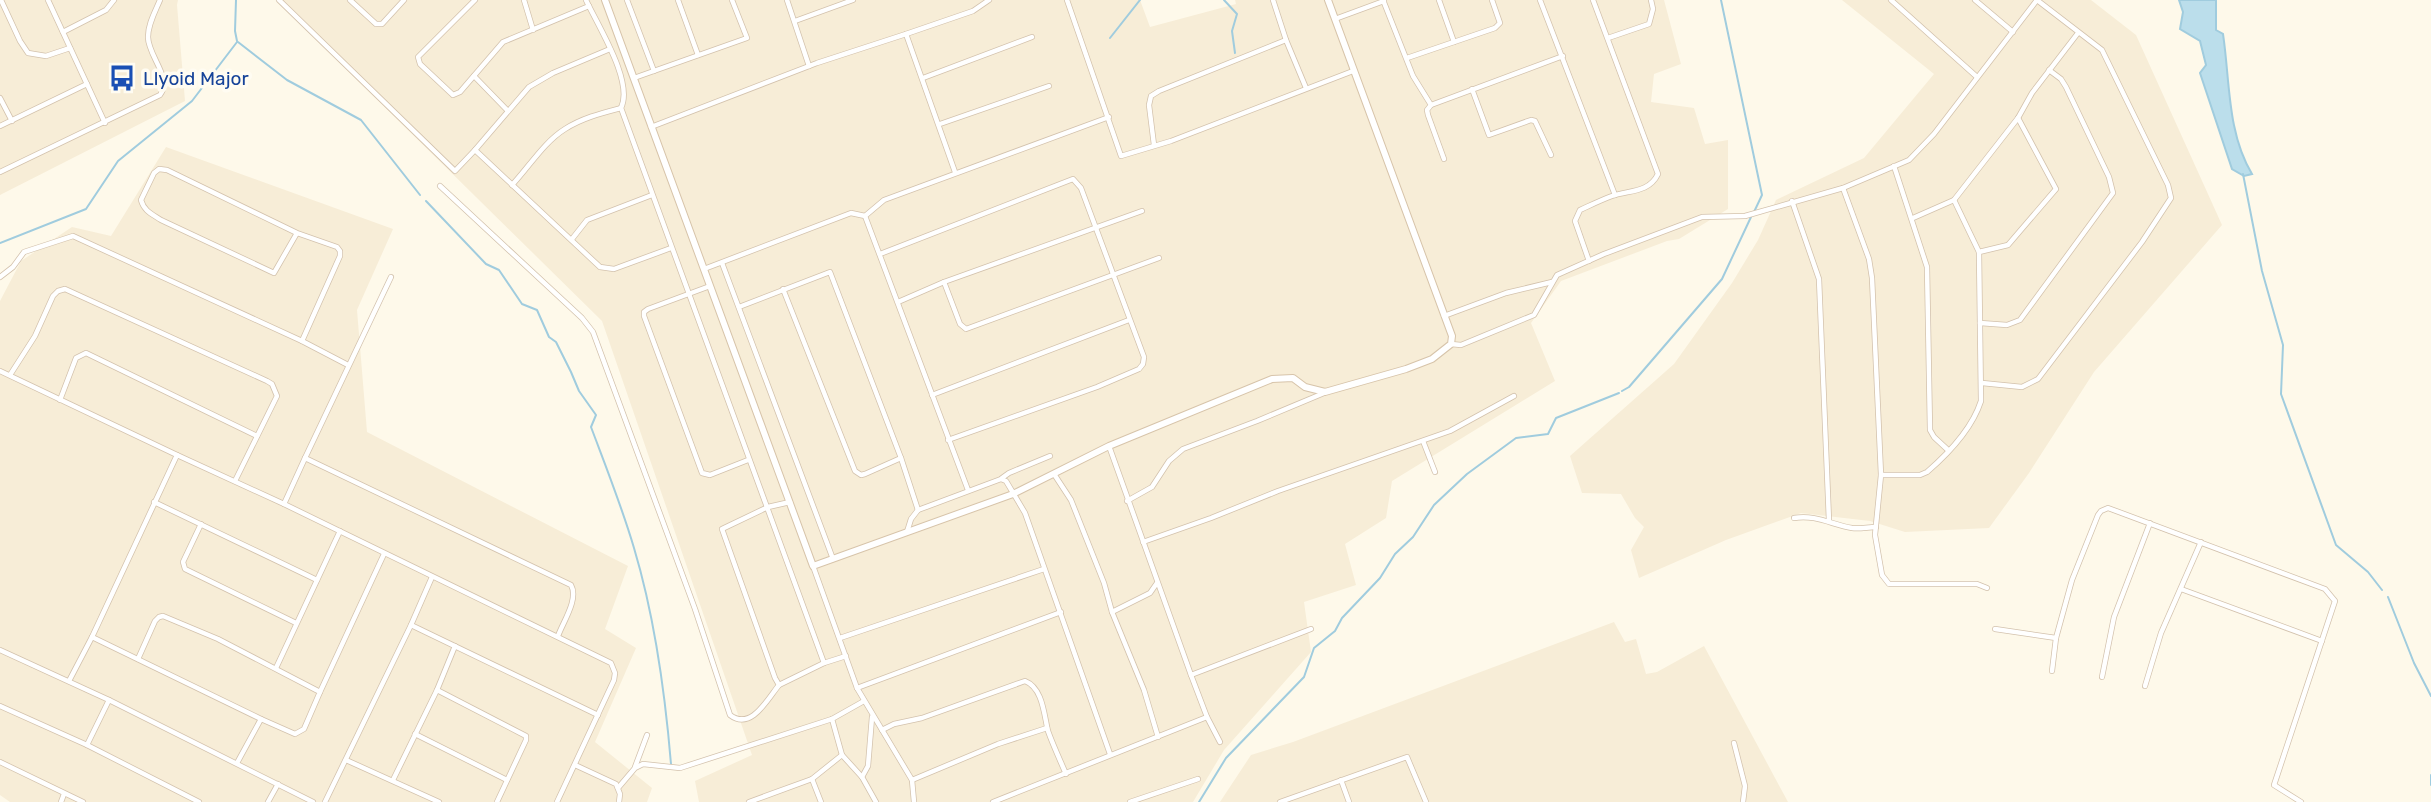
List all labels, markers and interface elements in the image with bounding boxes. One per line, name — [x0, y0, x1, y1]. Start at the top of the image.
bus stop icon: Llyoid Major — [107, 63, 137, 93]
place label: Llyoid Major — [143, 67, 249, 90]

